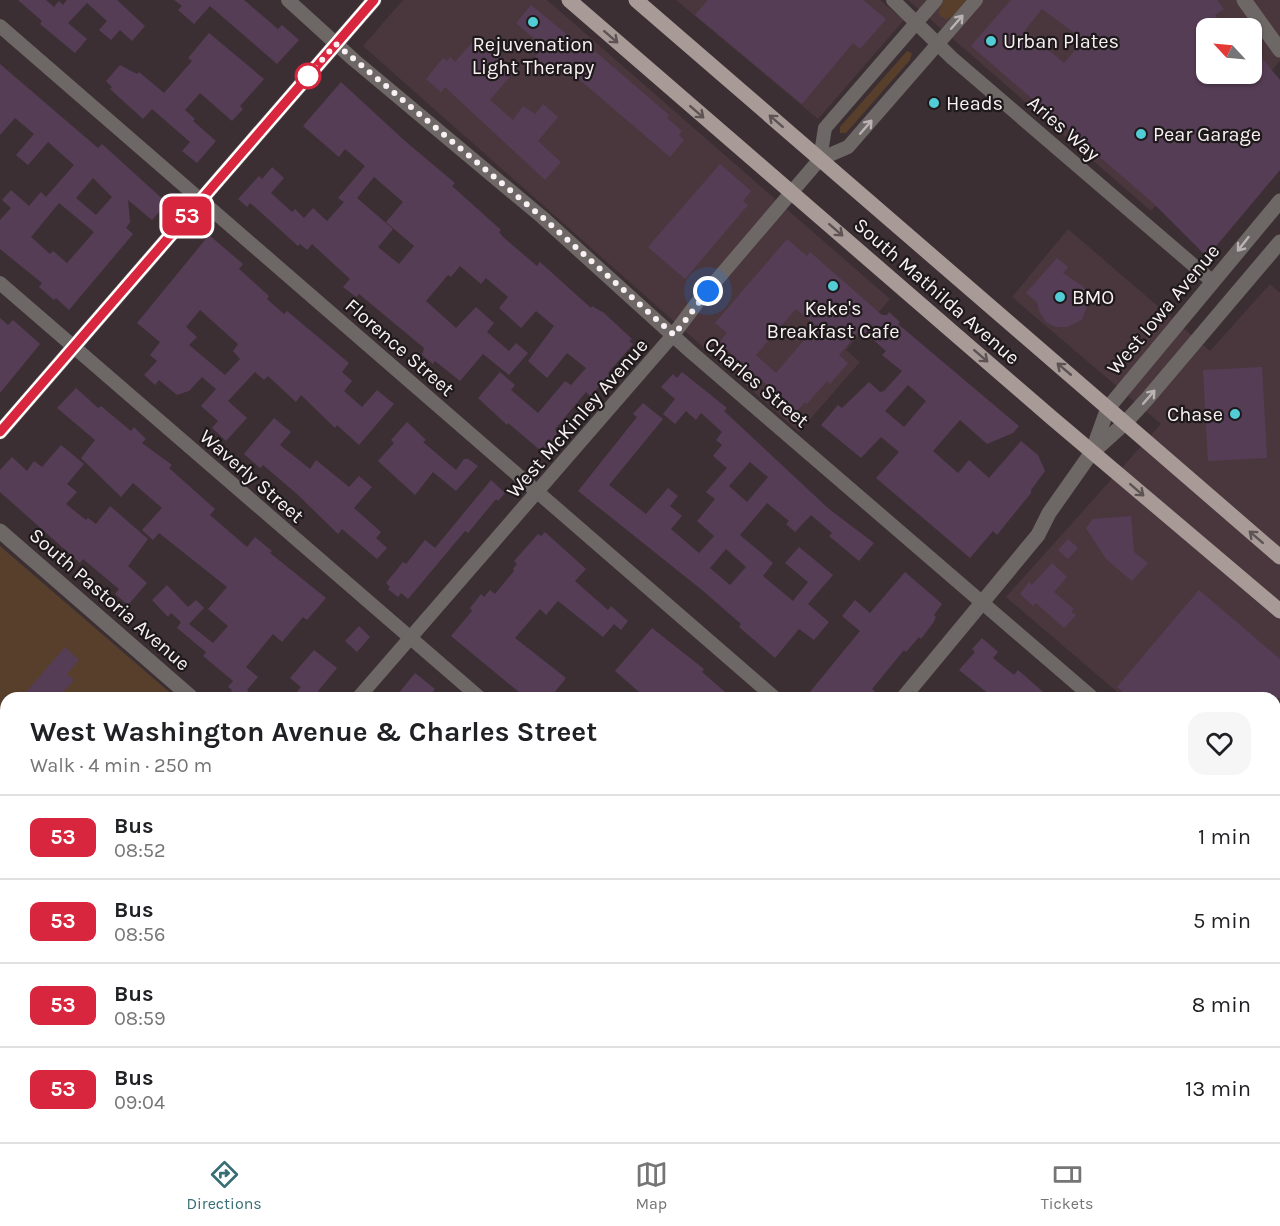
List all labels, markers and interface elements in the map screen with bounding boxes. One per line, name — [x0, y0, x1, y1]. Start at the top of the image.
one-way arrow — [950, 14, 963, 30]
marker: Rejuvenation Light Therapy — [526, 15, 540, 29]
north arrow — [1196, 18, 1262, 84]
map controls — [1196, 18, 1262, 84]
one-way arrow — [603, 30, 618, 44]
place label: Urban Plates — [1003, 30, 1119, 53]
place label: Rejuvenation Light Therapy — [472, 33, 594, 79]
marker: Urban Plates — [984, 34, 998, 48]
unlabelled marker — [295, 63, 321, 89]
street label: Aries Way — [1023, 91, 1104, 166]
place label: Heads — [946, 92, 1003, 115]
marker: Heads — [927, 96, 941, 110]
one-way arrow — [689, 105, 704, 119]
one-way arrow — [768, 114, 783, 128]
one-way arrow — [859, 119, 873, 135]
place label: Pear Garage — [1153, 123, 1261, 146]
marker: Pear Garage — [1134, 127, 1148, 141]
line badge: 53 — [160, 196, 214, 236]
text: 53 — [174, 204, 200, 228]
street label: South Mathilda Avenue — [849, 213, 1024, 370]
one-way arrow — [828, 224, 844, 237]
one-way arrow — [1237, 236, 1250, 252]
street label: West Iowa Avenue — [1102, 240, 1225, 379]
your location — [693, 276, 723, 306]
marker: Keke's Breakfast Cafe — [826, 279, 840, 293]
place label: BMO — [1072, 286, 1114, 309]
marker: BMO — [1053, 290, 1067, 304]
street label: Florence Street — [340, 294, 459, 401]
place label: Keke's Breakfast Cafe — [767, 297, 899, 343]
street label: Charles Street — [700, 332, 814, 433]
street label: West McKinley Avenue — [502, 334, 653, 503]
one-way arrow — [973, 350, 989, 363]
one-way arrow — [1056, 363, 1072, 376]
one-way arrow — [1142, 389, 1156, 404]
place label: Chase — [1167, 403, 1223, 426]
marker: Chase — [1228, 407, 1242, 421]
street label: Waverly Street — [195, 425, 309, 528]
one-way arrow — [1129, 483, 1144, 497]
street label: South Pastoria Avenue — [25, 523, 195, 675]
one-way arrow — [1249, 530, 1264, 544]
button: heart — [1188, 712, 1251, 775]
text: West Washington Avenue & Charles Street — [30, 715, 597, 748]
text: Walk · 4 min · 250 m — [30, 754, 212, 777]
text: Bus — [114, 813, 154, 839]
text: 1 min — [1198, 824, 1251, 850]
text: 53 — [50, 825, 76, 849]
text: 08:52 — [114, 839, 166, 862]
text: Bus — [114, 897, 154, 923]
text: 5 min — [1193, 908, 1251, 934]
text: 53 — [50, 909, 76, 933]
text: 08:56 — [114, 923, 166, 946]
text: Bus — [114, 981, 154, 1007]
text: 8 min — [1192, 992, 1251, 1018]
text: 53 — [50, 993, 76, 1017]
text: 08:59 — [114, 1007, 166, 1030]
text: Bus — [114, 1065, 154, 1091]
text: 13 min — [1185, 1076, 1251, 1102]
text: 53 — [50, 1077, 76, 1101]
text: 09:04 — [114, 1091, 165, 1114]
tab: Directions — [187, 1158, 262, 1213]
tab: Map — [635, 1158, 668, 1213]
tab: Tickets — [1041, 1158, 1093, 1213]

